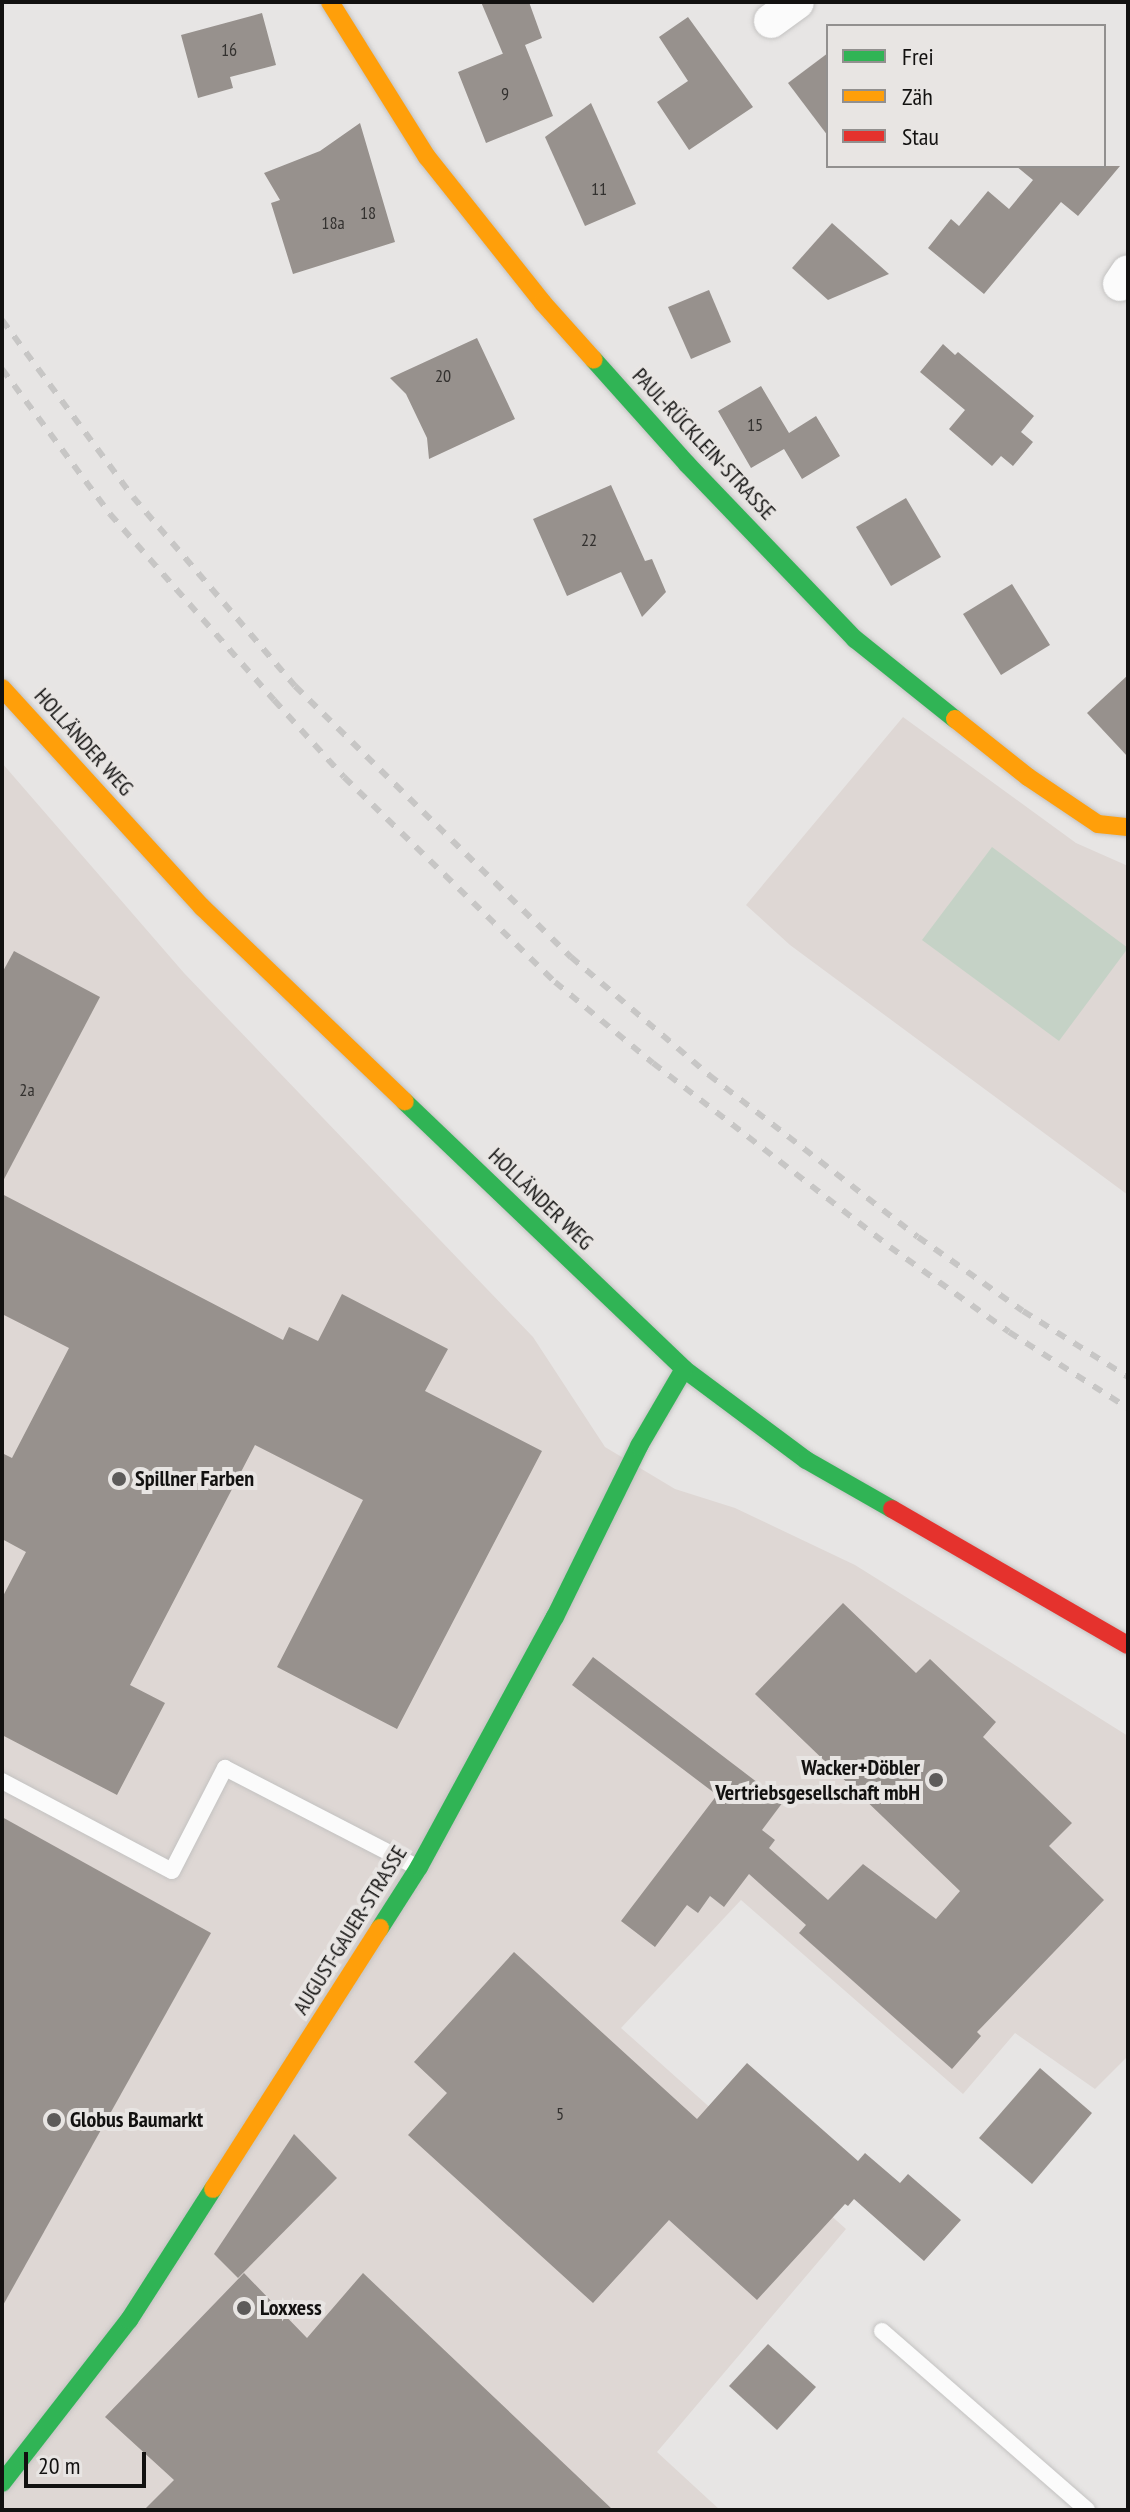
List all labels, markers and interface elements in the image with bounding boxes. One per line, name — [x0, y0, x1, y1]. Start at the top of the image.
legend — [826, 24, 1106, 168]
house number: 16 — [221, 39, 237, 61]
text: Frei — [902, 41, 934, 72]
text: Zäh — [902, 81, 933, 112]
house number: 9 — [501, 83, 509, 105]
text: Stau — [902, 121, 939, 152]
house number: 11 — [591, 178, 607, 200]
house number: 18 — [360, 202, 376, 224]
house number: 18a — [321, 212, 345, 234]
street label: PAUL-RÜCKLEIN-STRASSE — [627, 363, 781, 525]
house number: 20 — [435, 365, 451, 387]
house number: 15 — [747, 414, 763, 436]
house number: 22 — [581, 529, 597, 551]
street label: HOLLÄNDER WEG — [29, 683, 139, 801]
house number: 2a — [19, 1079, 35, 1101]
street label: HOLLÄNDER WEG — [483, 1142, 599, 1256]
place label: Spillner Farben — [135, 1466, 254, 1492]
marker: Spillner Farben — [110, 1470, 128, 1488]
place label: Wacker+Döbler Vertriebsgesellschaft mbH — [715, 1754, 920, 1806]
marker: Wacker+Döbler Vertriebsgesellschaft mbH — [927, 1771, 945, 1789]
street label: AUGUST-GAUER-STRASSE — [287, 1841, 413, 2019]
house number: 5 — [556, 2103, 564, 2125]
place label: Globus Baumarkt — [70, 2107, 203, 2133]
marker: Globus Baumarkt — [45, 2111, 63, 2129]
place label: Loxxess — [260, 2295, 322, 2321]
marker: Loxxess — [235, 2299, 253, 2317]
scale bar — [28, 2436, 150, 2486]
text: 20 m — [38, 2450, 80, 2481]

